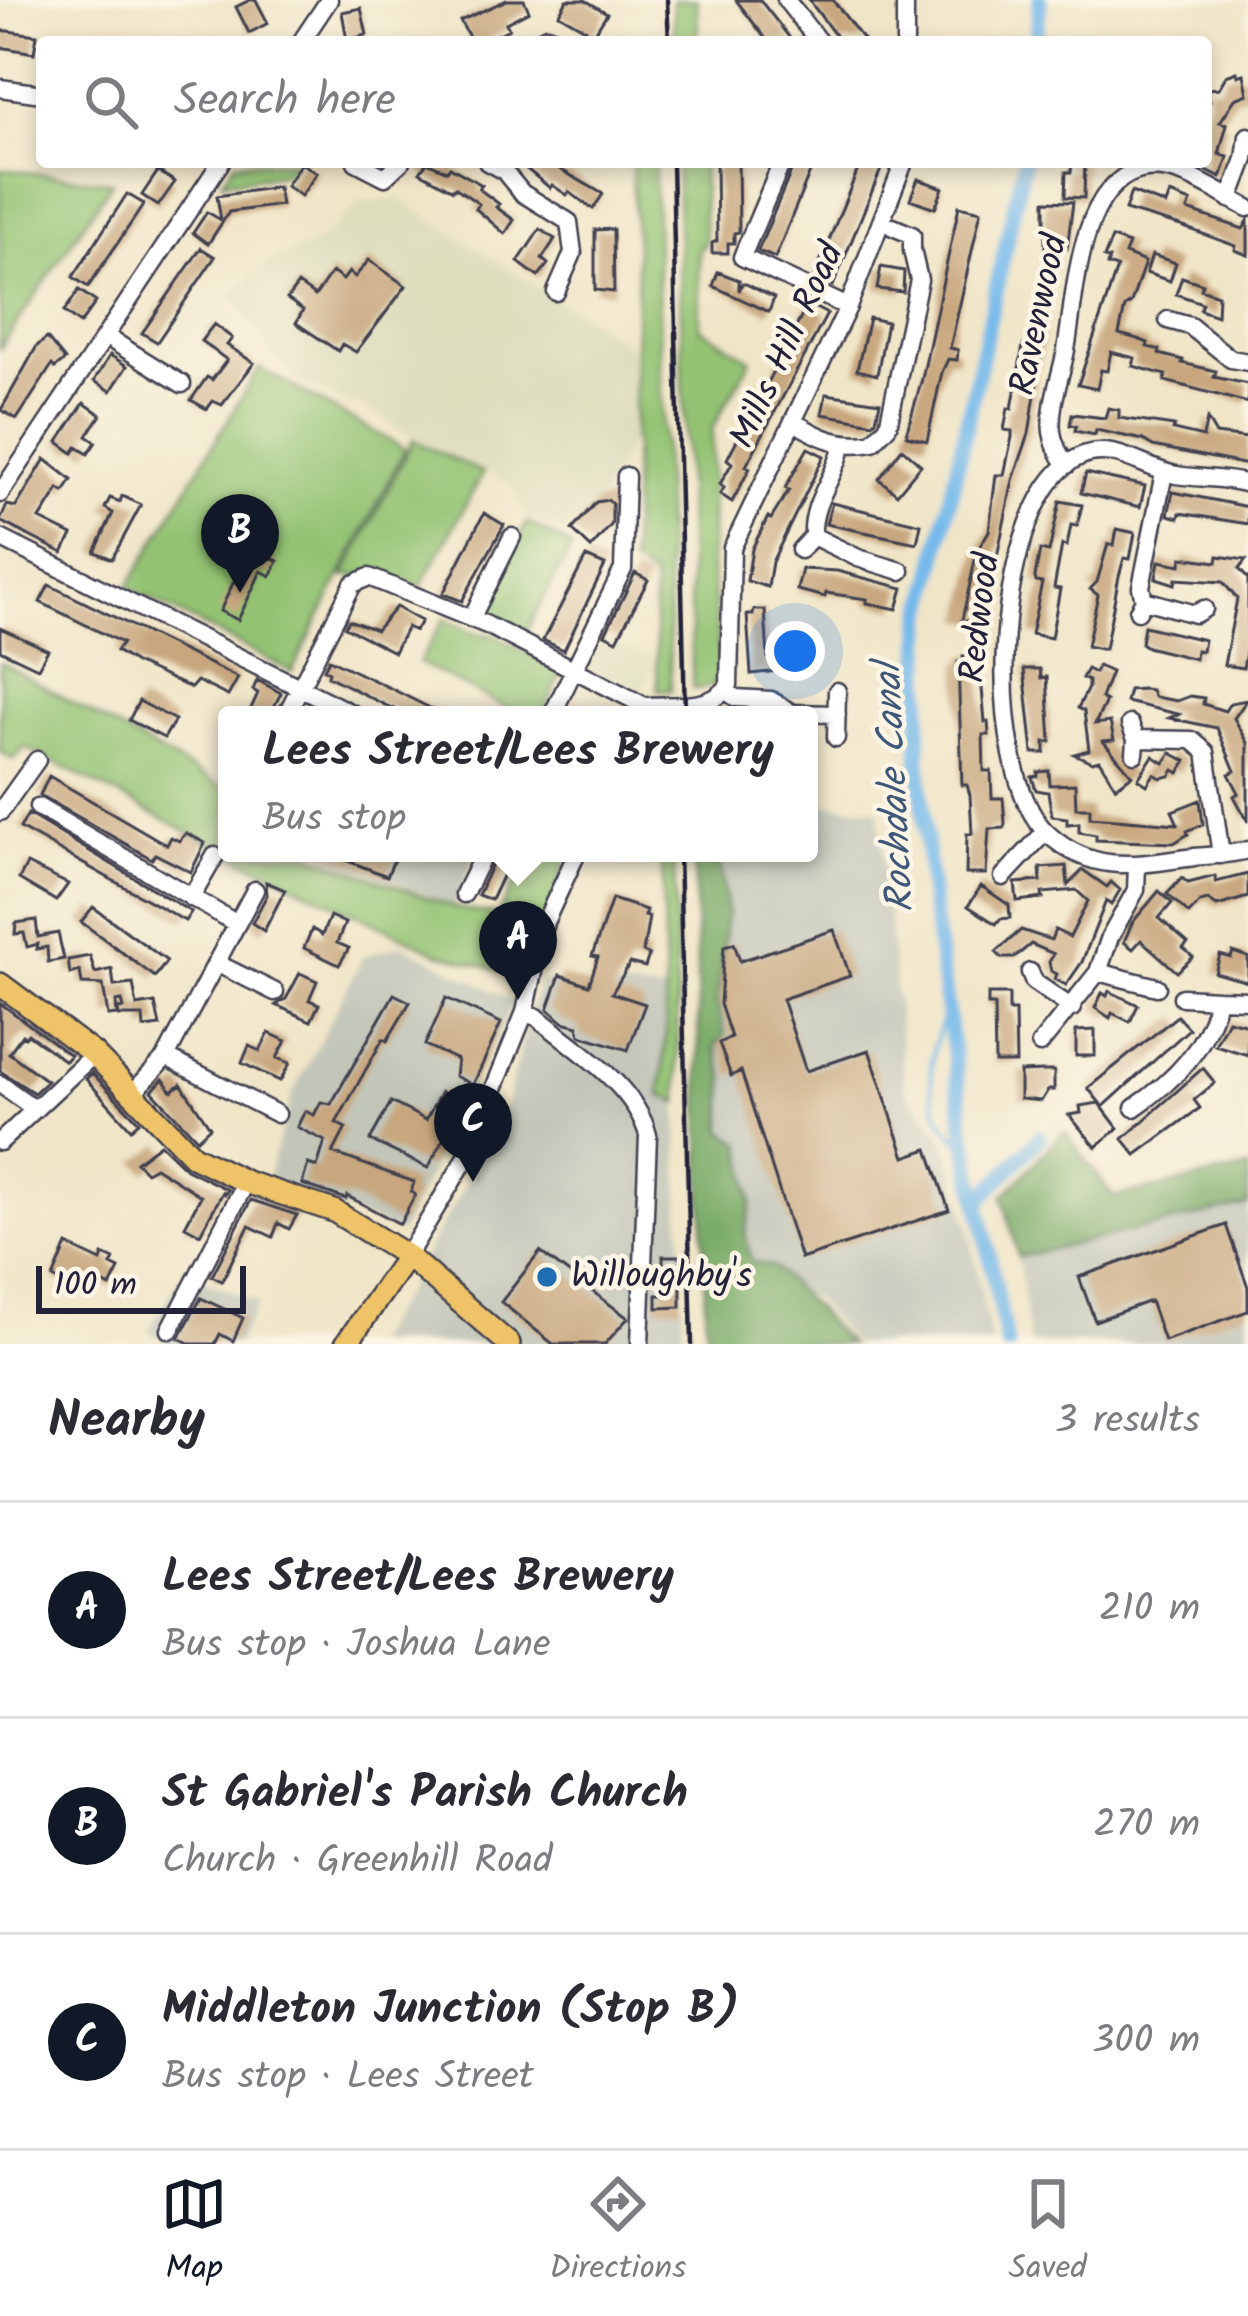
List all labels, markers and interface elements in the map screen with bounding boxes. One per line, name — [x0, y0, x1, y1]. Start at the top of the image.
search box — [36, 36, 1212, 168]
text: Search here — [174, 66, 396, 138]
icon: search — [78, 69, 144, 135]
street label: Ravenwood — [995, 228, 1085, 401]
street label: Mills Hill Road — [715, 233, 861, 458]
pin: B — [201, 494, 279, 593]
street label: Redwood — [945, 549, 1017, 686]
your location — [765, 621, 825, 681]
water label: Rochdale Canal — [858, 654, 933, 914]
popup — [218, 706, 818, 862]
text: Lees Street/Lees Brewery — [262, 717, 774, 789]
text: Bus stop — [262, 789, 406, 851]
pin: A — [479, 901, 557, 1000]
pin: C — [434, 1083, 512, 1182]
place label: Willoughby's — [571, 1249, 752, 1306]
scale bar — [36, 1260, 246, 1313]
text: 100 m — [54, 1260, 137, 1313]
marker: Willoughby's — [534, 1264, 560, 1290]
text: Nearby — [48, 1382, 205, 1463]
text: 3 results — [1055, 1391, 1200, 1453]
text: Lees Street/Lees Brewery — [162, 1543, 674, 1615]
text: A — [75, 1579, 99, 1641]
text: 210 m — [1099, 1579, 1200, 1641]
text: Bus stop · Joshua Lane — [162, 1615, 550, 1677]
text: St Gabriel's Parish Church — [162, 1759, 688, 1831]
text: B — [75, 1795, 99, 1857]
text: 270 m — [1093, 1795, 1200, 1857]
text: Church · Greenhill Road — [162, 1831, 552, 1893]
text: Middleton Junction (Stop B) — [162, 1975, 739, 2047]
text: C — [75, 2011, 99, 2073]
text: 300 m — [1092, 2011, 1200, 2073]
text: Bus stop · Lees Street — [162, 2047, 534, 2109]
tab: Map — [161, 2171, 227, 2296]
tab: Directions — [549, 2171, 686, 2296]
tab: Saved — [1009, 2171, 1087, 2296]

